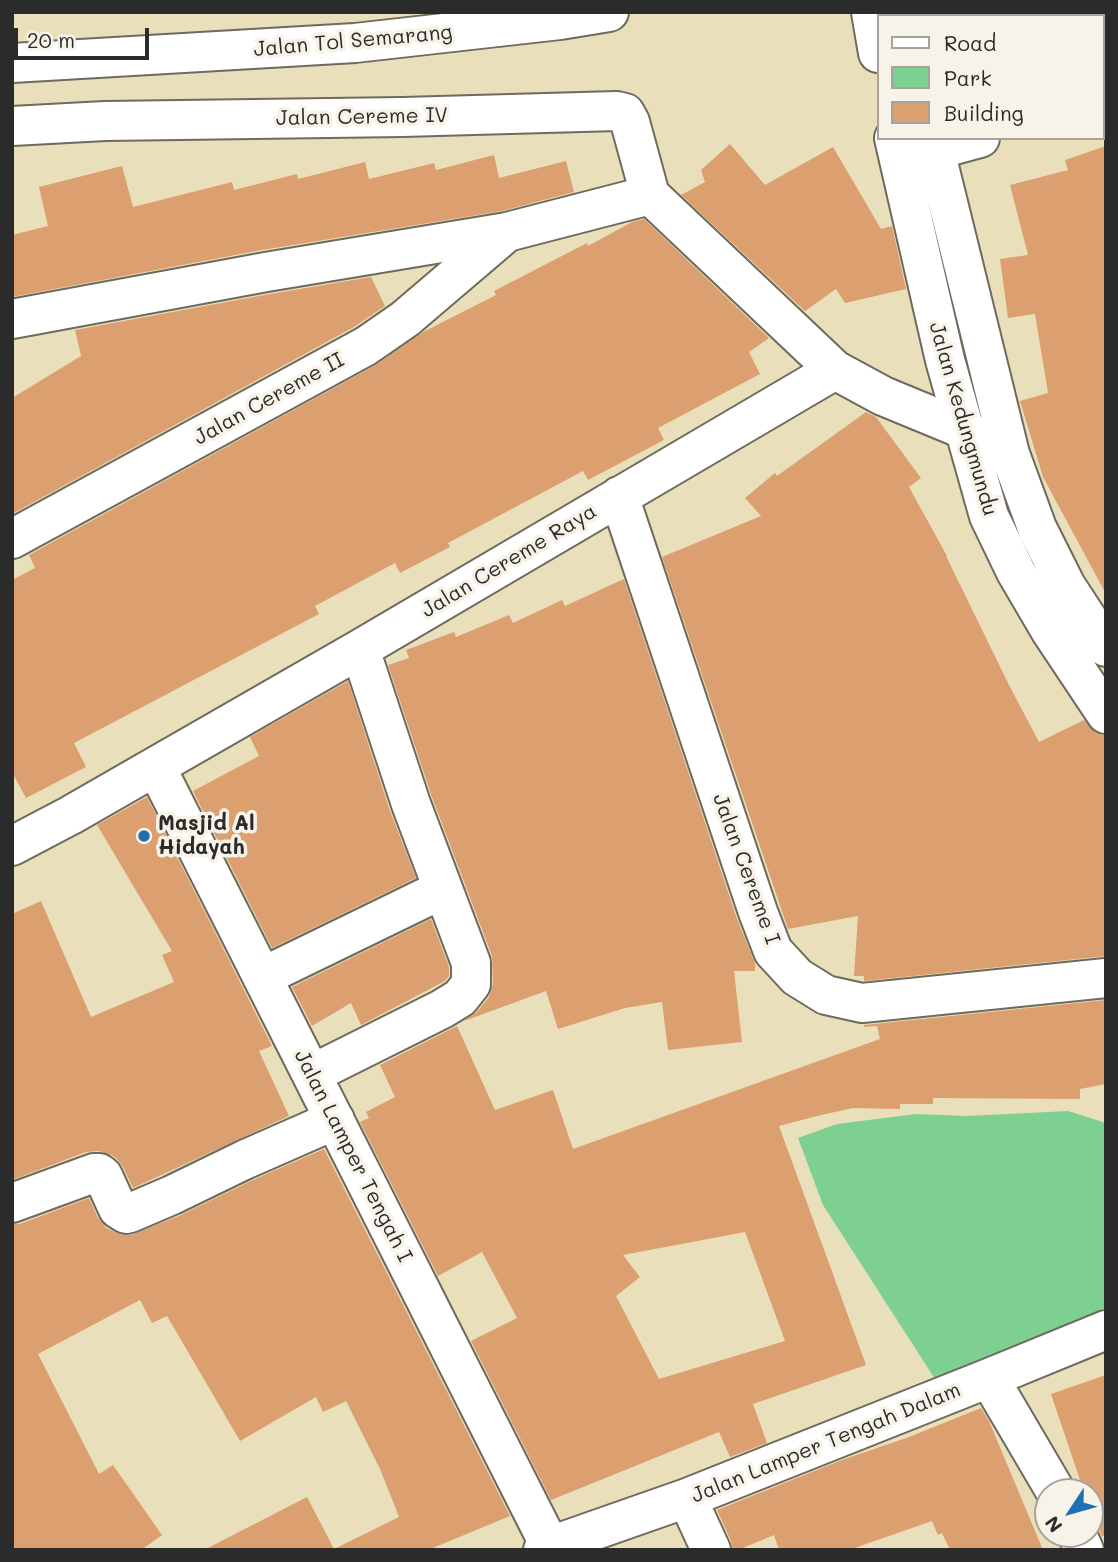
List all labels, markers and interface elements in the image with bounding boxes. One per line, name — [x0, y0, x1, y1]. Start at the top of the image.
scale bar — [18, 14, 152, 58]
legend — [876, 14, 1104, 140]
street label: Jalan Tol Semarang — [253, 20, 453, 62]
text: 20 m — [27, 26, 75, 53]
text: Road — [944, 29, 996, 56]
text: Park — [944, 64, 992, 91]
text: Building — [944, 99, 1024, 126]
street label: Jalan Cereme IV — [276, 103, 448, 131]
street label: Jalan Kedungmundu — [923, 319, 1003, 519]
street label: Jalan Cereme II — [190, 347, 348, 451]
street label: Jalan Cereme Raya — [417, 499, 601, 623]
street label: Jalan Cereme I — [707, 790, 785, 948]
place label: Masjid Al Hidayah — [158, 811, 255, 861]
marker: Masjid Al Hidayah — [136, 828, 152, 844]
street label: Jalan Lamper Tengah I — [288, 1046, 418, 1266]
street label: Jalan Lamper Tengah Dalam — [688, 1377, 964, 1509]
north arrow — [1034, 1478, 1104, 1548]
text: N — [1039, 1511, 1068, 1538]

